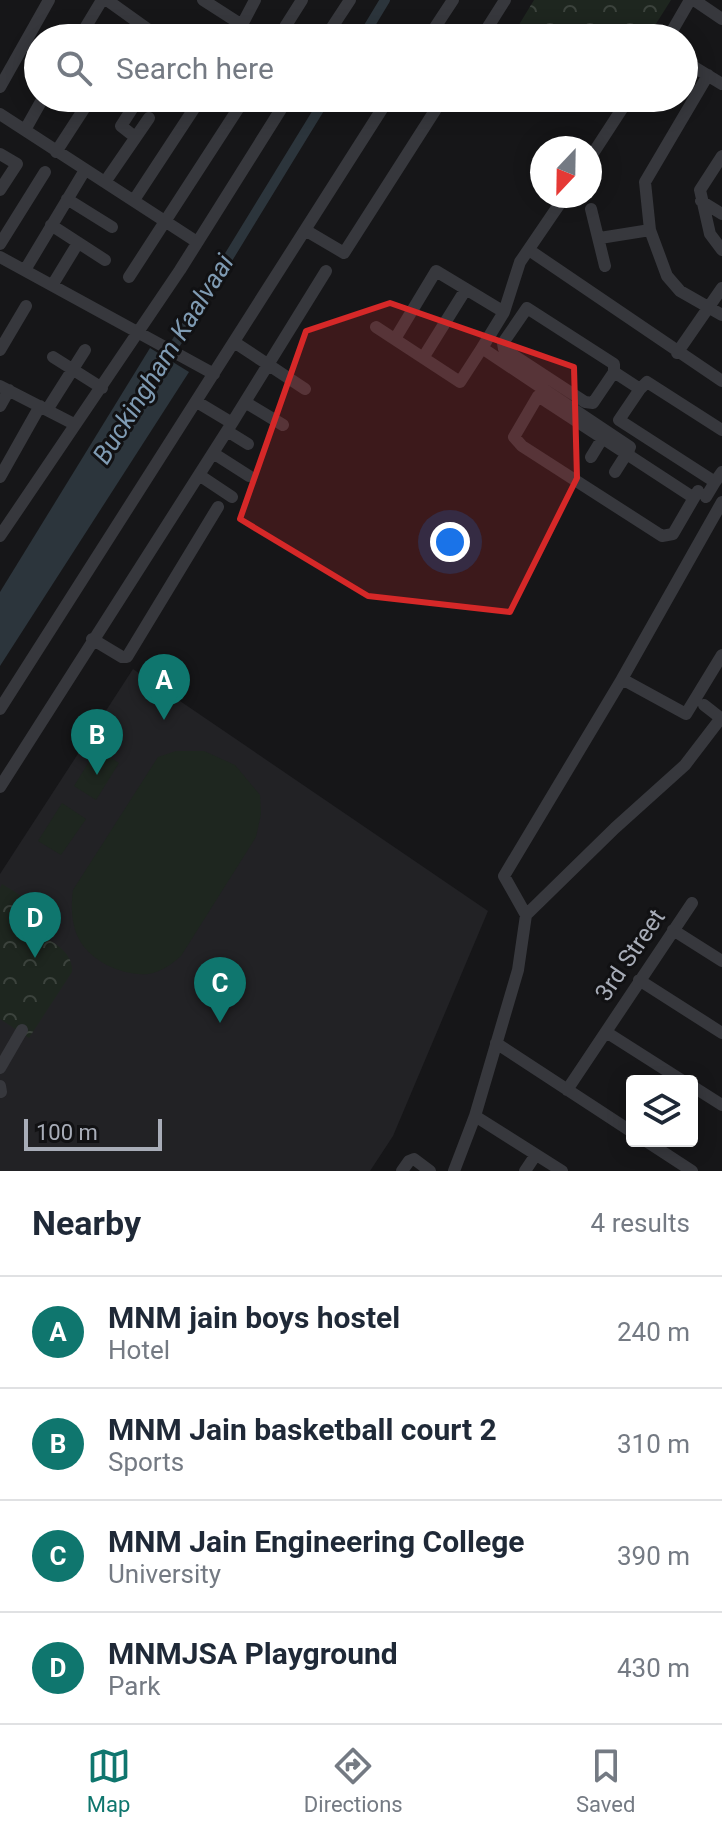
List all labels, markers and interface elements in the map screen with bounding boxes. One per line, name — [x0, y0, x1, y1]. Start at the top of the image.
search box — [24, 24, 698, 112]
icon: search — [52, 46, 96, 90]
text: Search here — [116, 51, 274, 86]
north arrow — [530, 136, 602, 208]
water label: Buckingham Kaalvaai — [86, 248, 240, 469]
your location — [430, 522, 470, 562]
pin: A — [138, 654, 190, 720]
pin: B — [71, 709, 123, 775]
pin: D — [9, 892, 61, 958]
street label: 3rd Street — [589, 904, 671, 1006]
pin: C — [194, 957, 246, 1023]
map controls — [626, 1075, 698, 1147]
button: layers — [626, 1075, 698, 1147]
scale bar — [24, 1115, 162, 1151]
text: 100 m — [36, 1120, 98, 1145]
text: Nearby — [32, 1203, 141, 1243]
text: 4 results — [591, 1208, 690, 1238]
text: MNM jain boys hostel — [108, 1300, 400, 1335]
text: A — [49, 1317, 67, 1347]
text: 240 m — [617, 1317, 690, 1347]
text: Hotel — [108, 1335, 170, 1365]
text: MNM Jain basketball court 2 — [108, 1412, 497, 1447]
text: B — [50, 1429, 66, 1459]
text: 310 m — [617, 1429, 690, 1459]
text: Sports — [108, 1447, 184, 1477]
text: MNM Jain Engineering College — [108, 1524, 524, 1559]
text: C — [49, 1541, 67, 1571]
text: 390 m — [617, 1541, 690, 1571]
text: University — [108, 1559, 221, 1589]
text: MNMJSA Playground — [108, 1636, 398, 1671]
text: D — [50, 1653, 66, 1683]
text: 430 m — [617, 1653, 690, 1683]
text: Park — [108, 1671, 160, 1701]
tab: Map — [87, 1744, 131, 1817]
tab: Directions — [304, 1744, 403, 1817]
tab: Saved — [576, 1744, 635, 1817]

